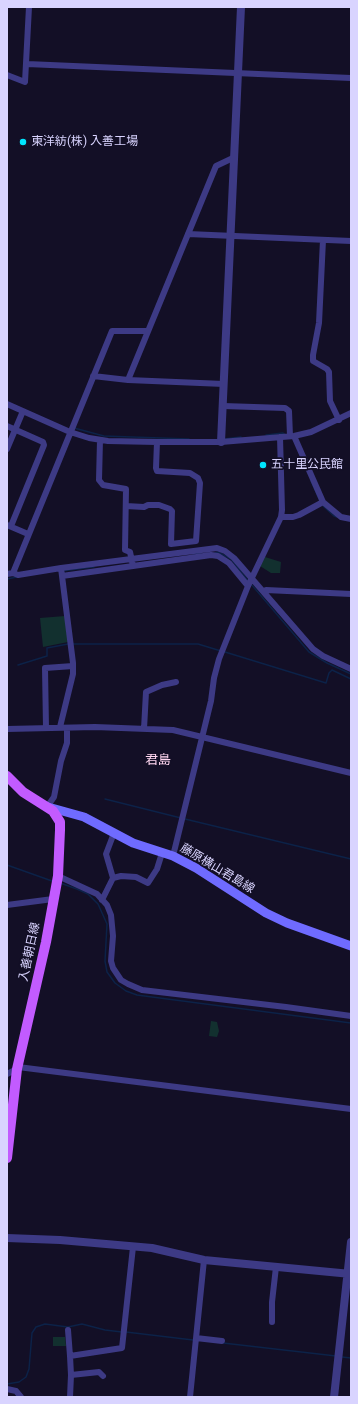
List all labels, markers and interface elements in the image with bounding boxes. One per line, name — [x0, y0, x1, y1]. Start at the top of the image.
place label: 東洋紡(株) 入善工場 — [31, 135, 138, 149]
marker: 東洋紡(株) 入善工場 — [18, 137, 28, 147]
place label: 五十里公民館 — [271, 458, 343, 472]
marker: 五十里公民館 — [258, 460, 268, 470]
district label: 君島 — [145, 753, 171, 769]
street label: 藤原横山君島線 — [177, 841, 257, 897]
street label: 入善朝日線 — [17, 921, 43, 983]

